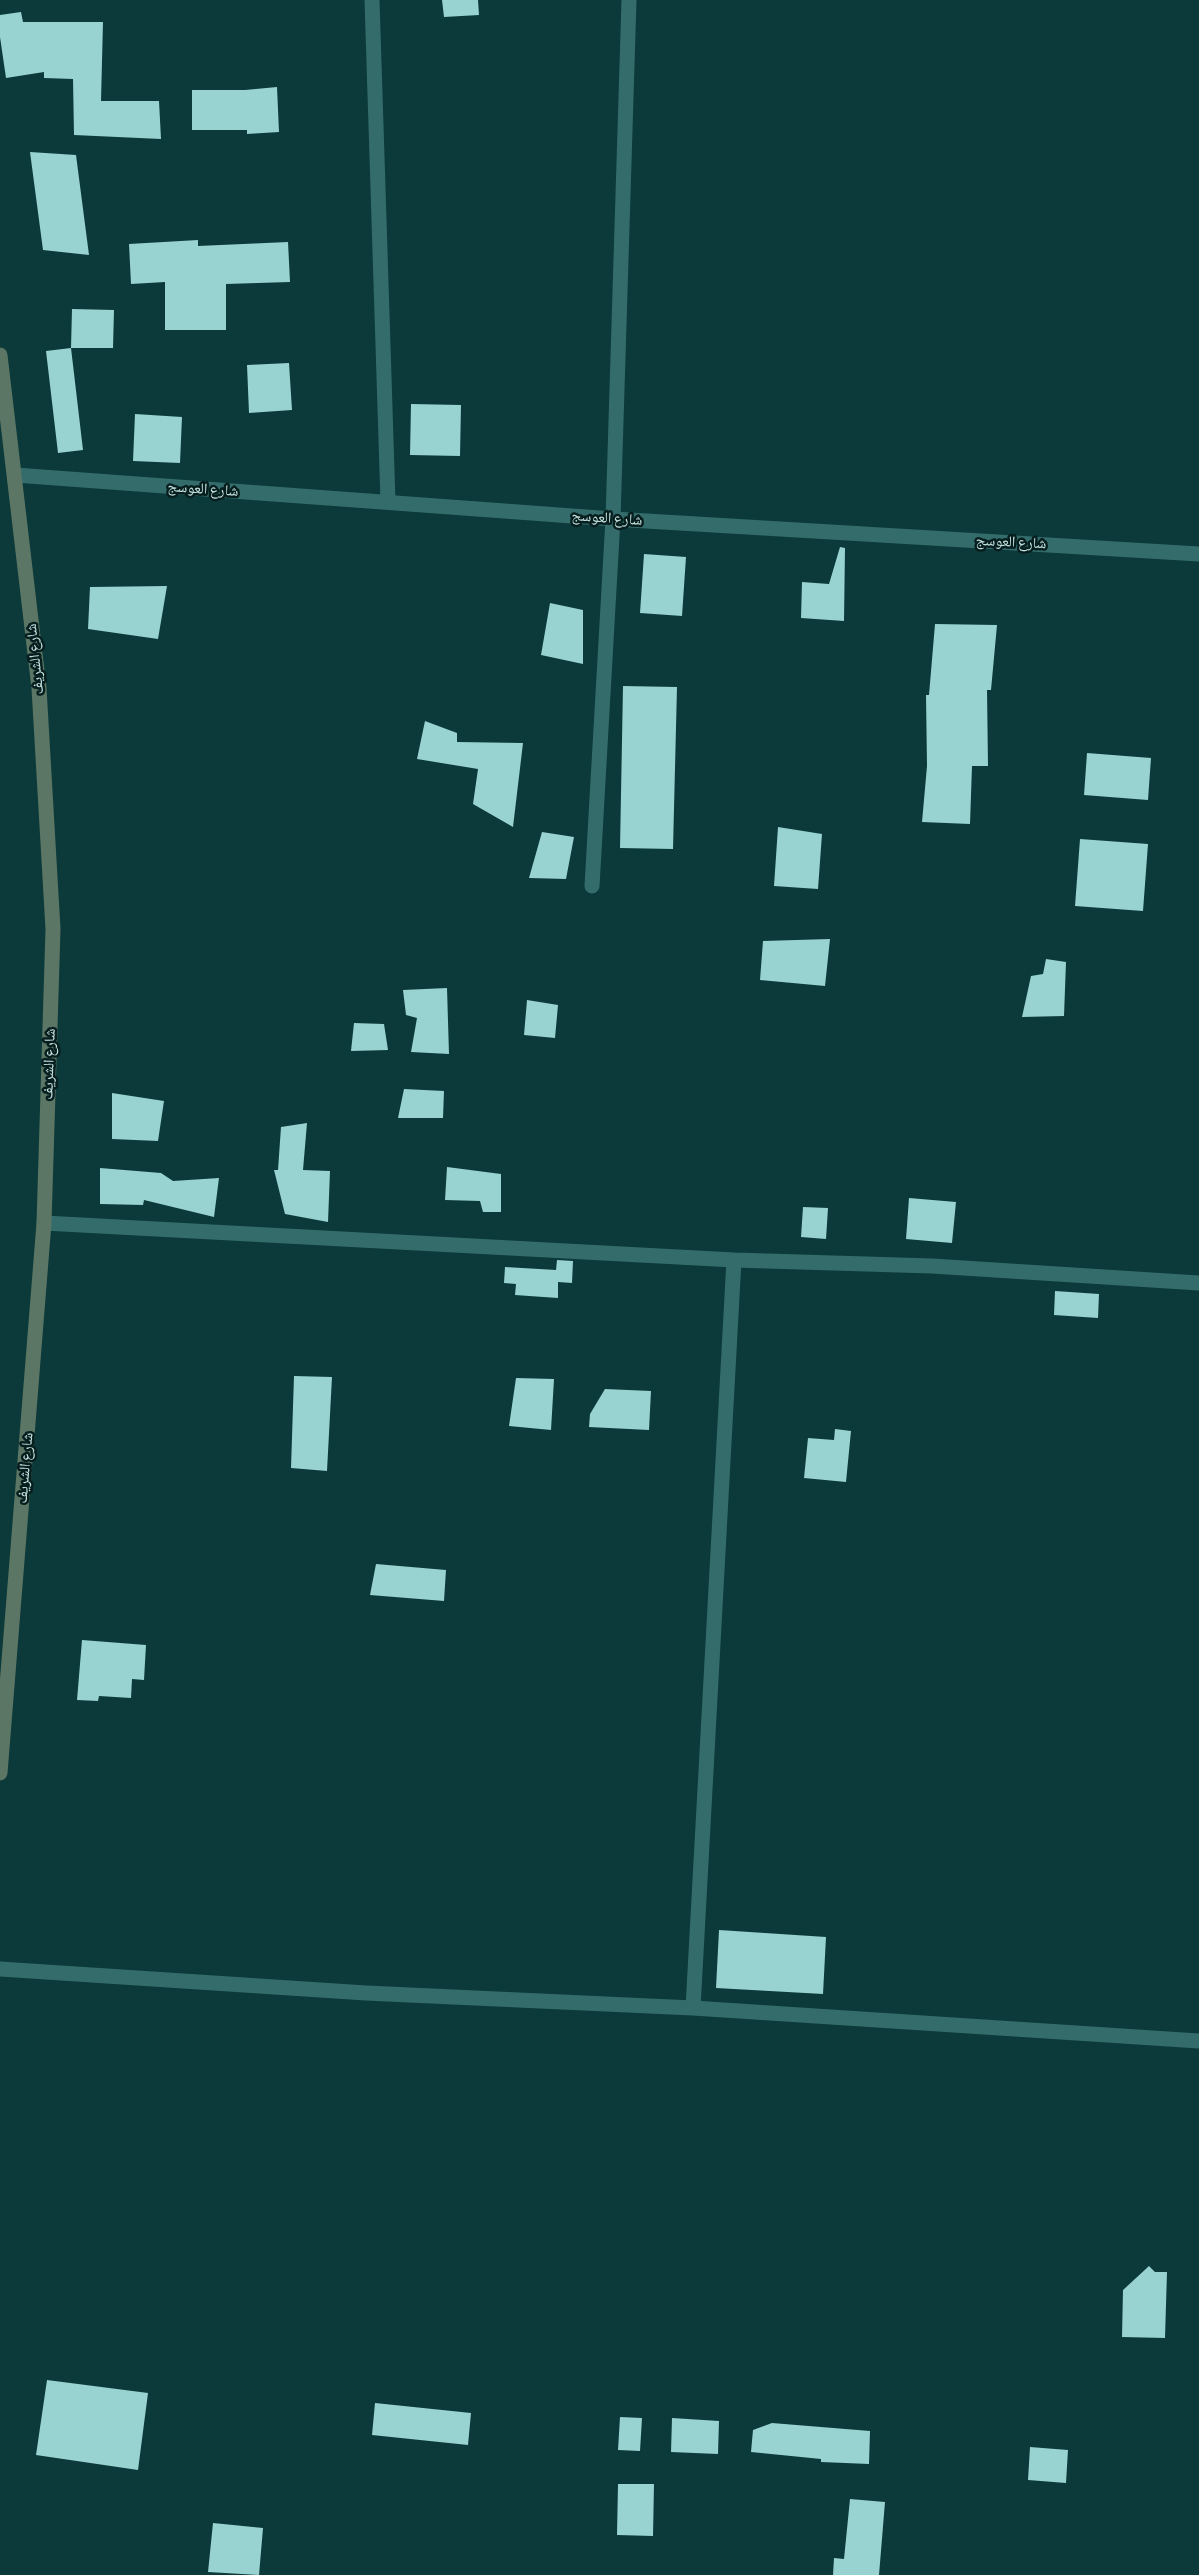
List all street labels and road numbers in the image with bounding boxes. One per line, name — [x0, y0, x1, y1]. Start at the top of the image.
street label: شارع العوسج — [167, 478, 239, 500]
street label: شارع العوسج — [571, 507, 643, 529]
street label: شارع العوسج — [975, 531, 1047, 553]
street label: شارع الشريف — [22, 623, 48, 695]
street label: شارع الشريف — [39, 1028, 59, 1100]
street label: شارع الشريف — [13, 1432, 37, 1504]

